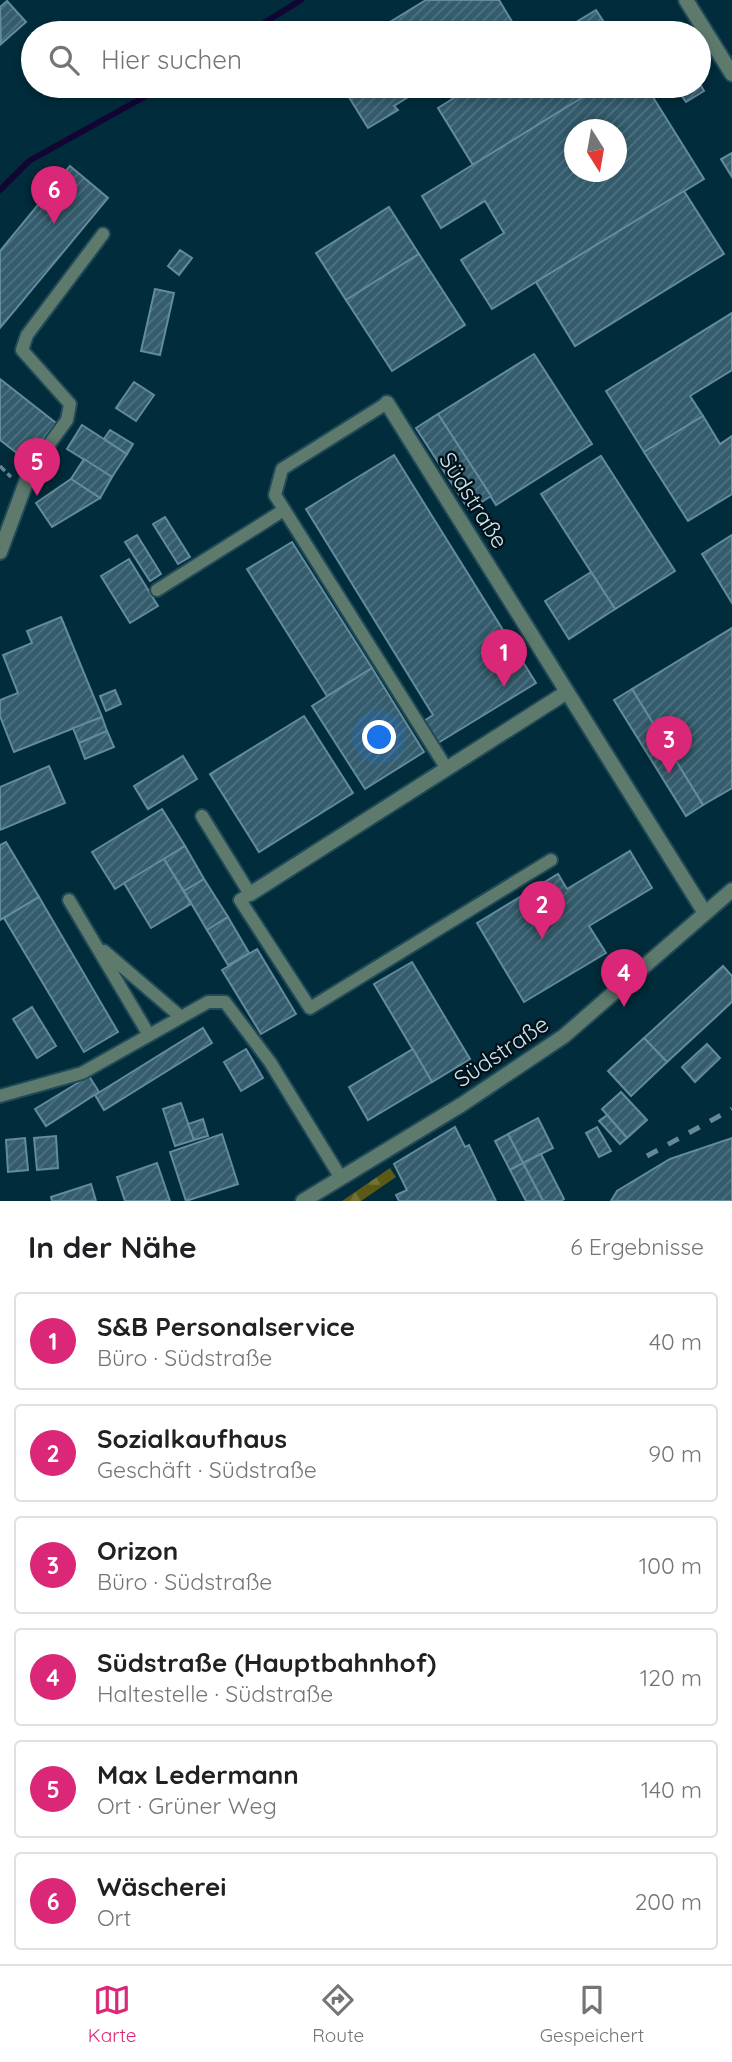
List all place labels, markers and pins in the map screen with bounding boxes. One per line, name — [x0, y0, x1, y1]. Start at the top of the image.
pin: 6 — [31, 166, 77, 224]
pin: 5 — [14, 438, 60, 496]
pin: 1 — [481, 629, 527, 687]
pin: 3 — [646, 716, 692, 774]
pin: 2 — [519, 881, 565, 939]
pin: 4 — [601, 949, 647, 1007]

